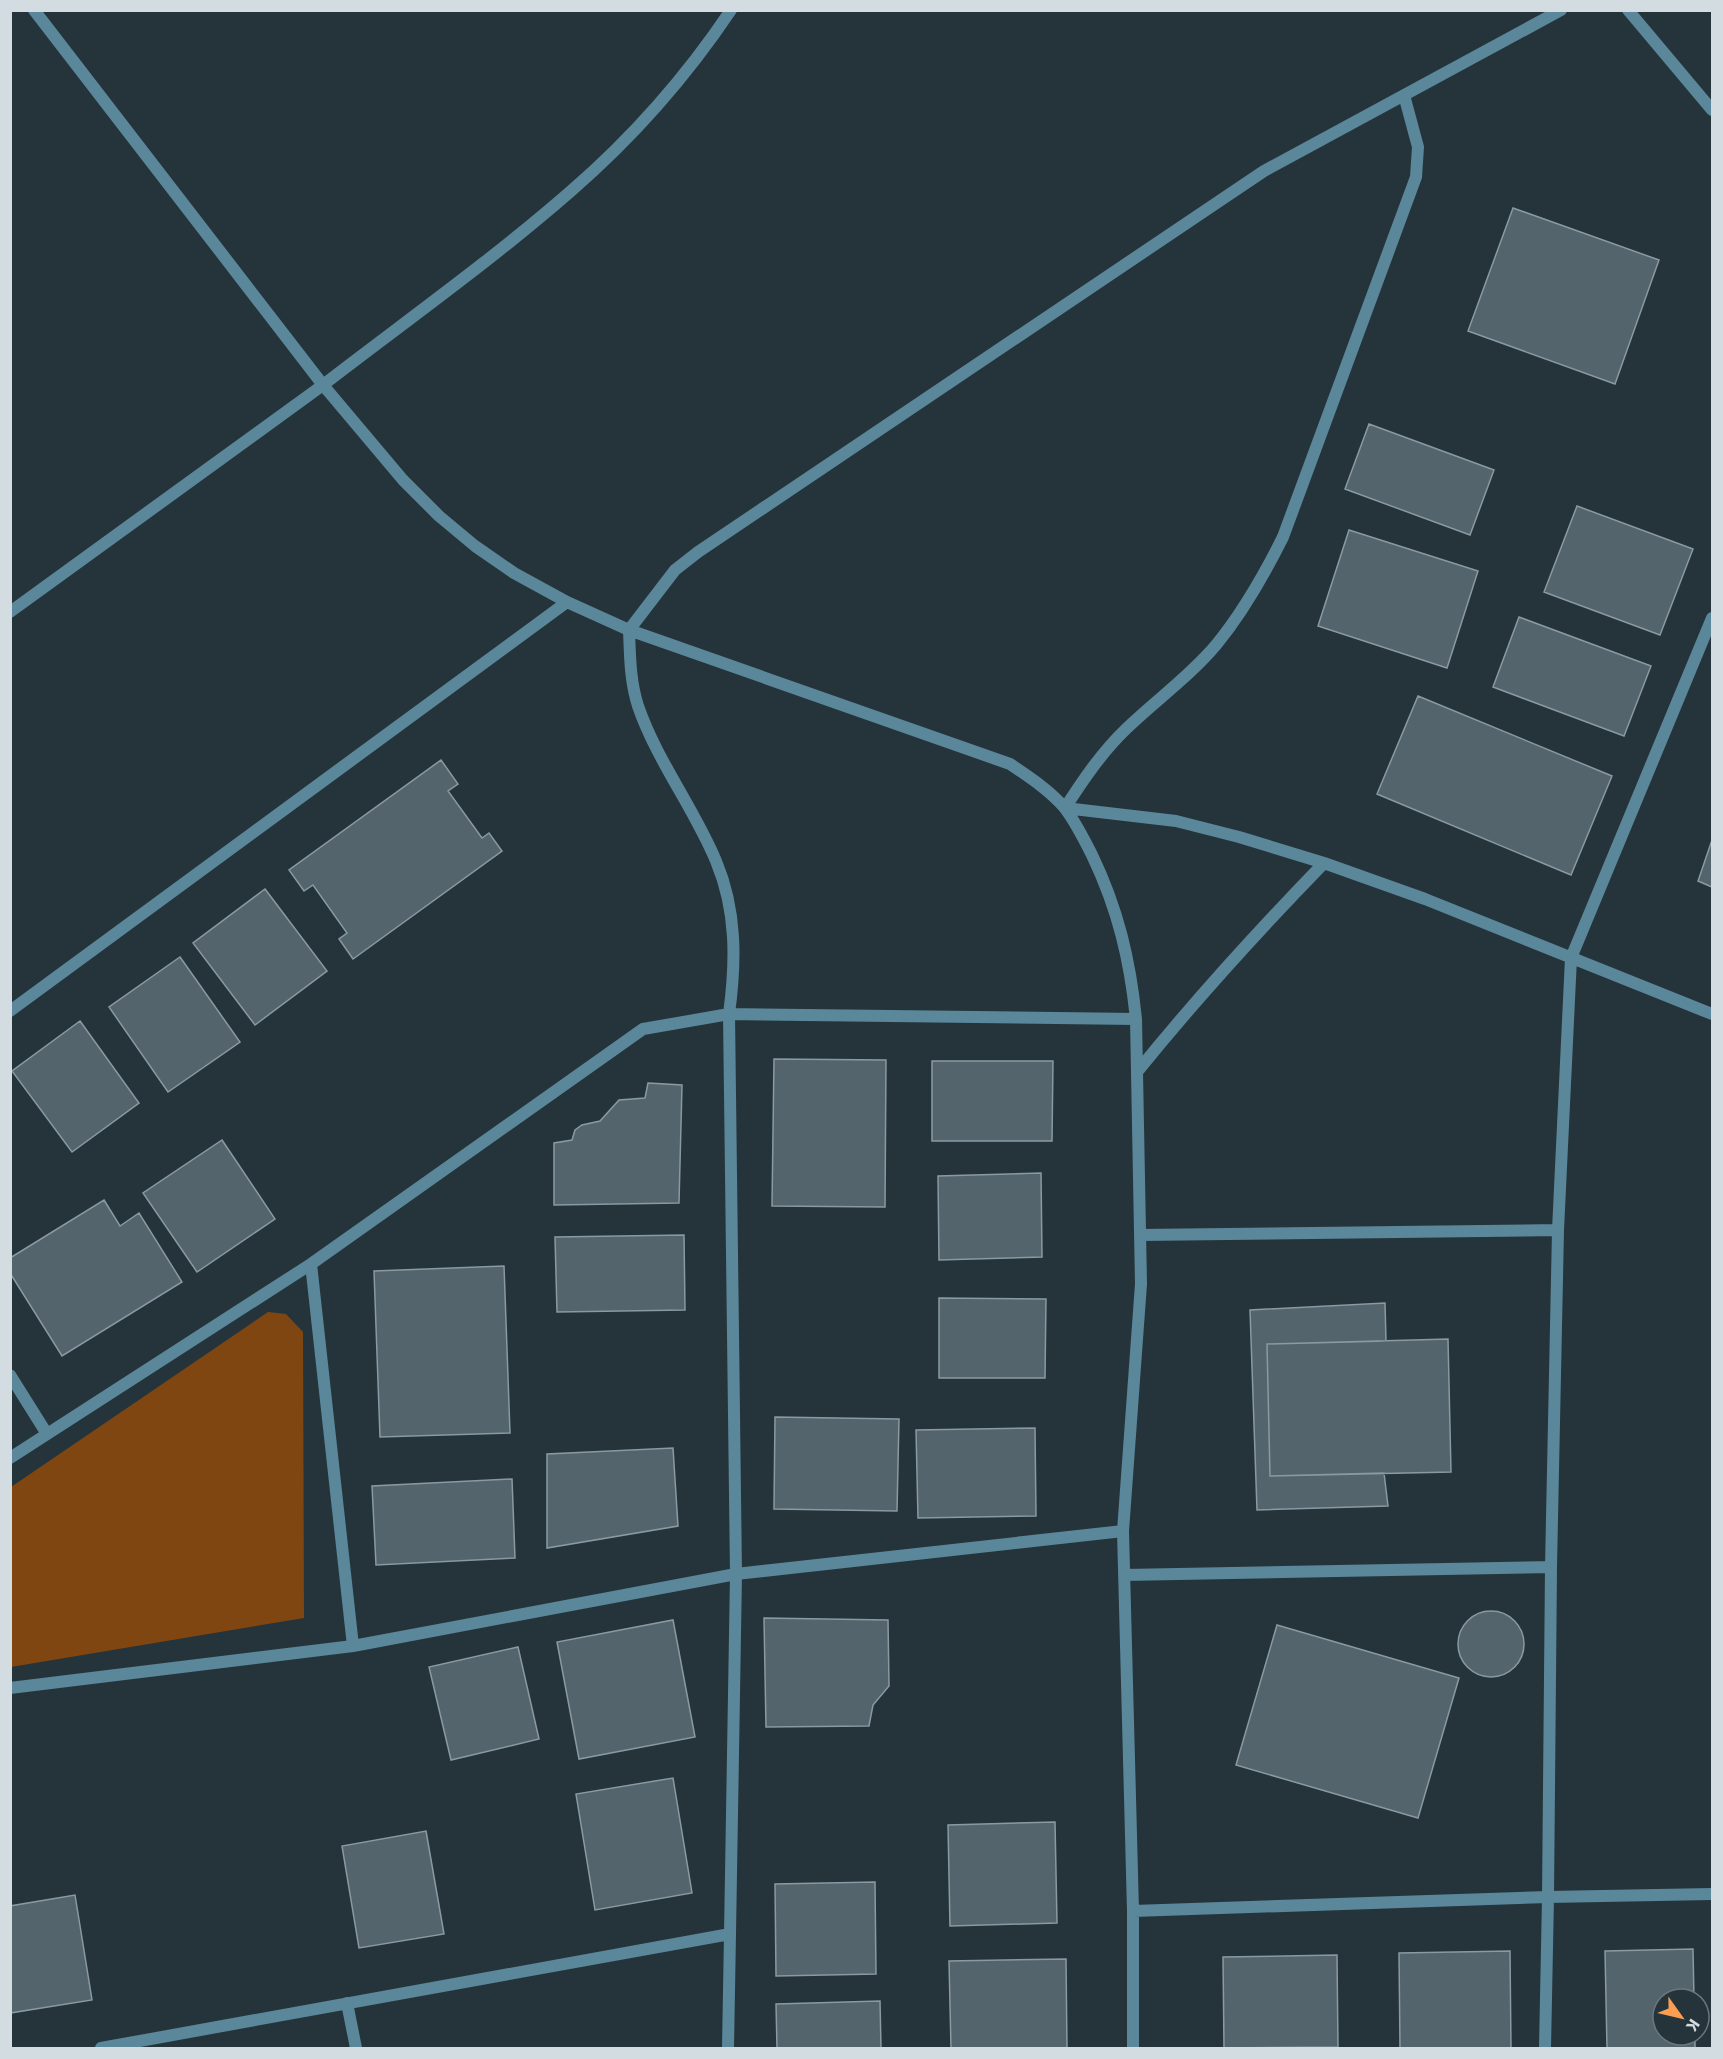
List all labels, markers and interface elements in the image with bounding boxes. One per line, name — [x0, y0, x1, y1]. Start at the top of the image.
north arrow — [1651, 1987, 1711, 2047]
text: K — [1682, 2016, 1704, 2035]

